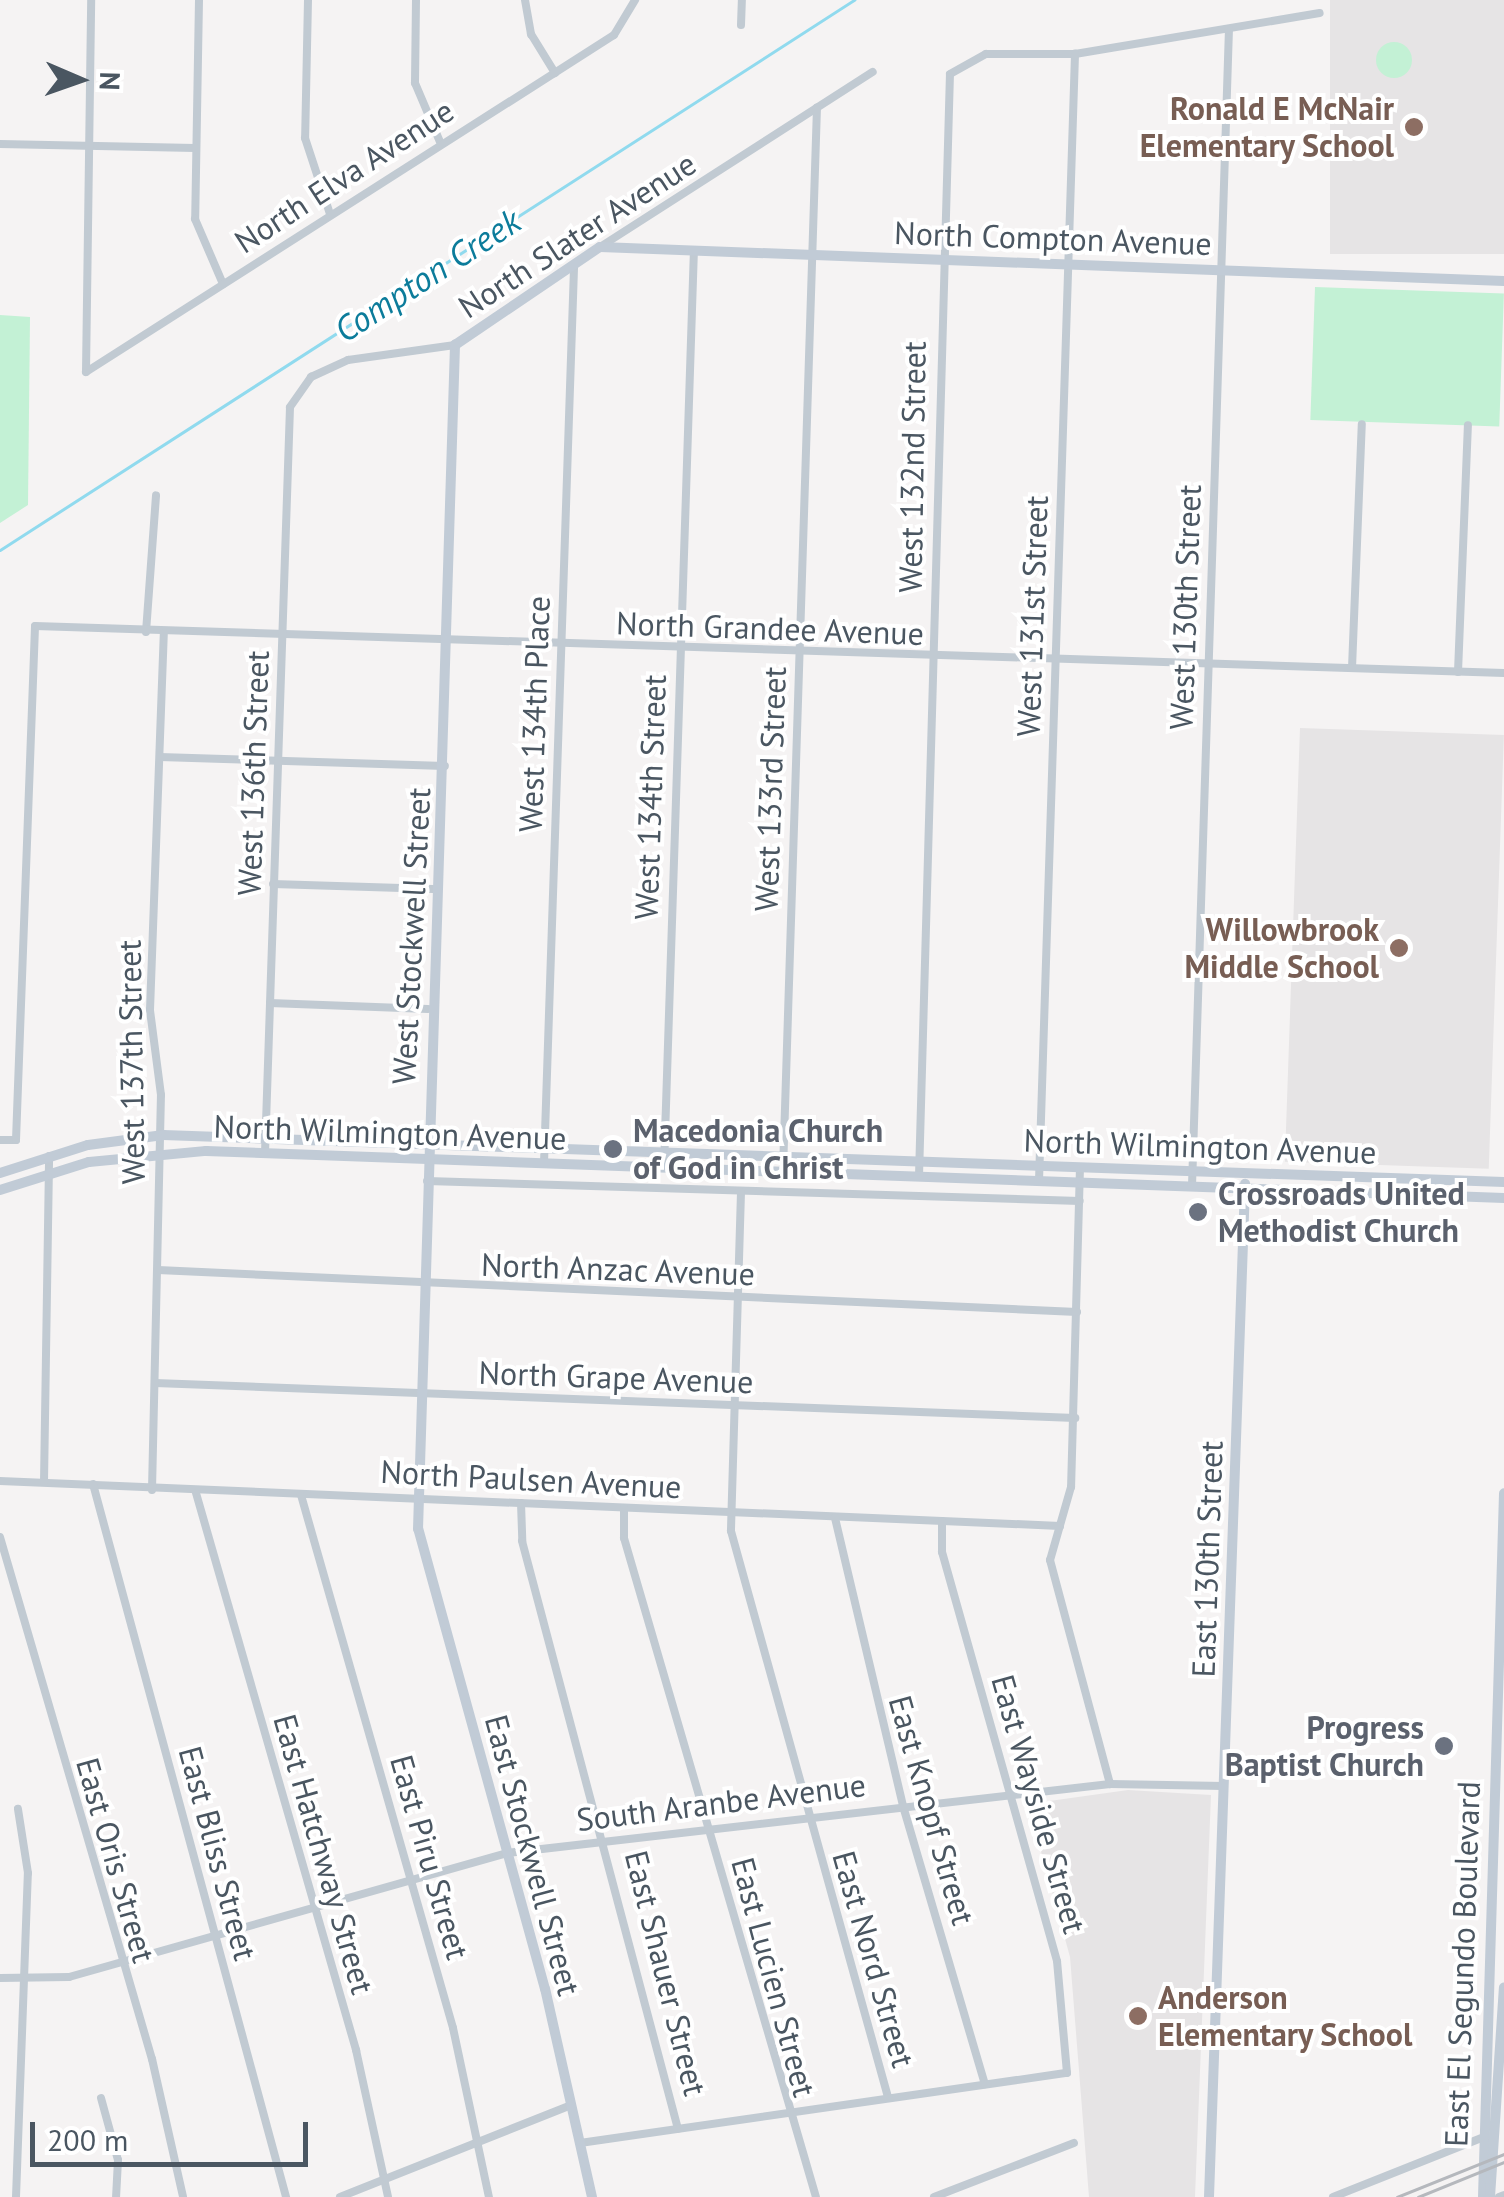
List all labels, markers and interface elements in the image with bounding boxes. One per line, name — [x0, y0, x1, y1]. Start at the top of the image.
north arrow — [30, 30, 130, 130]
text: N — [92, 71, 129, 91]
place label: Ronald E McNair Elementary School — [1138, 90, 1394, 165]
street label: North Elva Avenue — [227, 91, 461, 261]
marker: Ronald E McNair Elementary School — [1403, 116, 1425, 138]
street label: North Slater Avenue — [451, 144, 703, 326]
water label: Compton Creek — [326, 199, 528, 351]
street label: North Compton Avenue — [893, 213, 1213, 263]
street label: West 132nd Street — [891, 341, 933, 593]
street label: West 130th Street — [1162, 484, 1208, 730]
street label: West 131st Street — [1009, 495, 1055, 737]
street label: West 134th Place — [511, 595, 557, 833]
street label: North Grandee Avenue — [615, 603, 925, 653]
street label: West 136th Street — [230, 650, 276, 896]
street label: West 133rd Street — [747, 666, 793, 912]
street label: West 134th Street — [627, 674, 673, 920]
street label: West Stockwell Street — [384, 787, 438, 1085]
place label: Willowbrook Middle School — [1185, 911, 1379, 986]
marker: Willowbrook Middle School — [1388, 937, 1410, 959]
street label: West 137th Street — [110, 939, 152, 1185]
street label: North Wilmington Avenue — [212, 1107, 568, 1157]
place label: Macedonia Church of God in Christ — [633, 1112, 884, 1187]
street label: North Wilmington Avenue — [1022, 1121, 1378, 1171]
marker: Macedonia Church of God in Christ — [602, 1138, 624, 1160]
place label: Crossroads United Methodist Church — [1218, 1175, 1465, 1250]
marker: Crossroads United Methodist Church — [1187, 1201, 1209, 1223]
street label: North Anzac Avenue — [479, 1245, 757, 1293]
street label: North Grape Avenue — [478, 1353, 754, 1401]
street label: East 130th Street — [1184, 1440, 1230, 1678]
street label: North Paulsen Avenue — [379, 1452, 683, 1506]
street label: East Wayside Street — [984, 1670, 1094, 1938]
street label: East Knopf Street — [881, 1691, 983, 1929]
street label: East Hatchway Street — [266, 1709, 382, 1999]
place label: Progress Baptist Church — [1224, 1709, 1424, 1784]
street label: East Stockwell Street — [477, 1711, 589, 1999]
marker: Progress Baptist Church — [1433, 1735, 1455, 1757]
street label: East Bliss Street — [171, 1742, 265, 1964]
street label: East Piru Street — [382, 1750, 478, 1964]
street label: East Oris Street — [68, 1753, 164, 1967]
street label: South Aranbe Avenue — [573, 1765, 869, 1839]
street label: East El Segundo Boulevard — [1436, 1780, 1488, 2148]
street label: East Shauer Street — [617, 1847, 715, 2099]
street label: East Nord Street — [825, 1847, 923, 2071]
street label: East Lucien Street — [724, 1853, 824, 2101]
place label: Anderson Elementary School — [1158, 1979, 1414, 2054]
marker: Anderson Elementary School — [1127, 2005, 1149, 2027]
scale bar — [35, 2102, 312, 2164]
text: 200 m — [47, 2120, 128, 2159]

